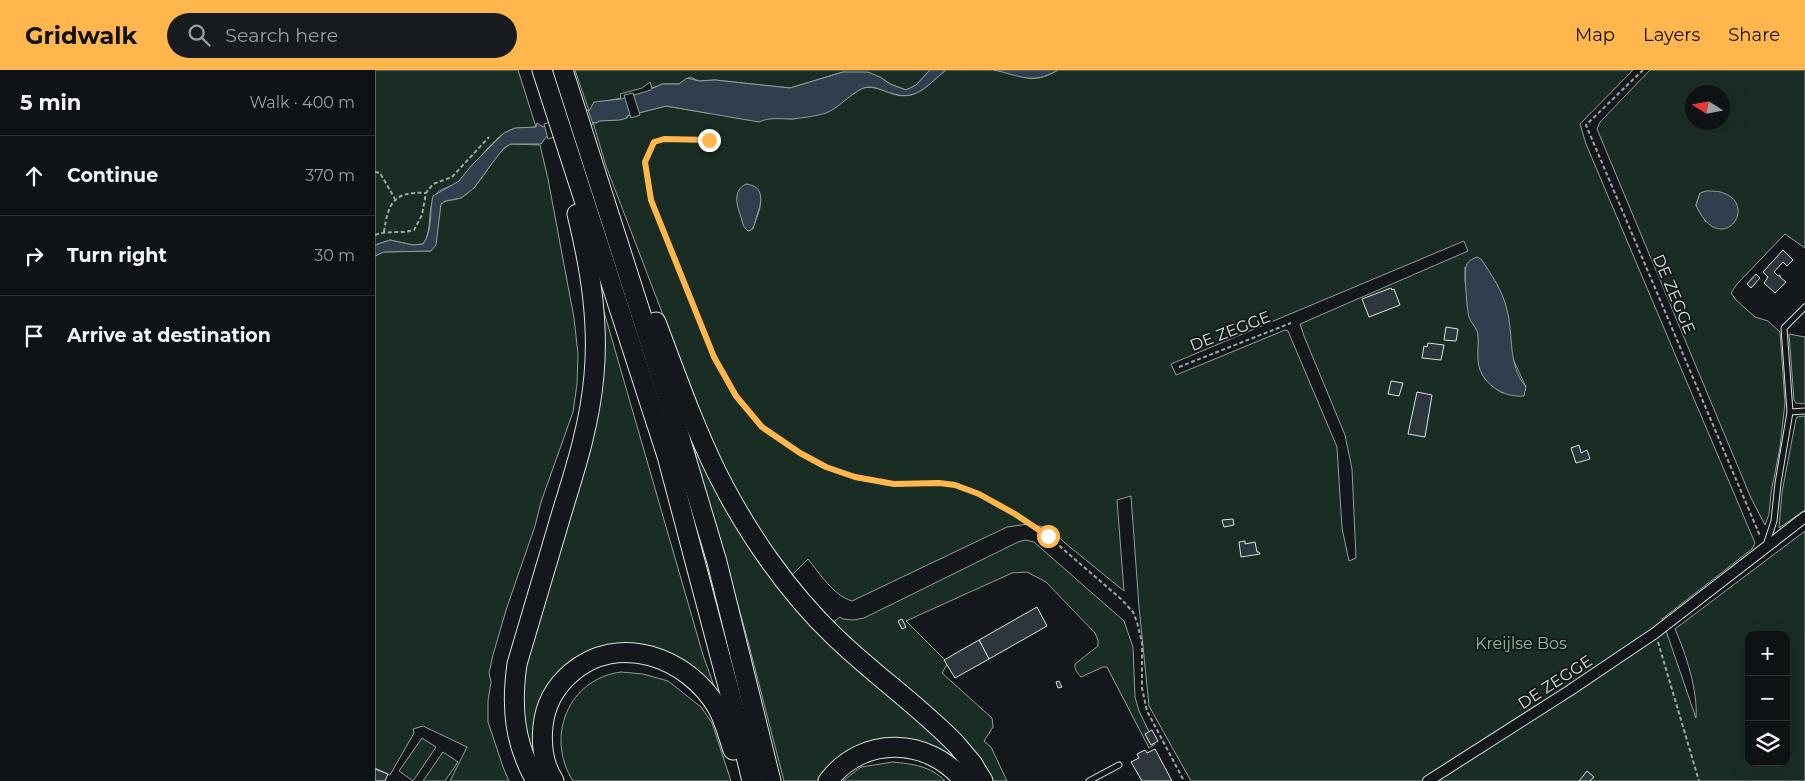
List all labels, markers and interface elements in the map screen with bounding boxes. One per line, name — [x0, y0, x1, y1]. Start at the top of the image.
search box — [167, 13, 517, 58]
text: Gridwalk — [25, 21, 137, 50]
icon: search — [185, 21, 213, 49]
text: Search here — [225, 24, 338, 47]
text: Map — [1575, 24, 1615, 46]
text: Layers — [1643, 24, 1700, 46]
text: Share — [1728, 24, 1780, 46]
north arrow — [1685, 85, 1730, 130]
text: 5 min — [20, 90, 81, 115]
text: Walk · 400 m — [249, 93, 355, 112]
route end — [698, 129, 721, 152]
icon: ahead — [20, 162, 48, 190]
text: Continue — [67, 164, 158, 187]
text: 370 m — [305, 166, 355, 185]
icon: right — [20, 242, 48, 270]
text: Turn right — [67, 244, 167, 267]
text: 30 m — [314, 246, 355, 265]
street label: DE ZEGGE — [1649, 251, 1699, 337]
street label: DE ZEGGE — [1187, 307, 1273, 355]
icon: arrive — [20, 322, 48, 350]
text: Arrive at destination — [67, 324, 271, 347]
route start — [1037, 525, 1060, 548]
map controls — [1745, 631, 1790, 766]
button: + — [1745, 631, 1790, 676]
park label: Kreijlse Bos — [1475, 634, 1567, 653]
street label: DE ZEGGE — [1514, 651, 1596, 713]
button: − — [1745, 676, 1790, 721]
button: layers — [1745, 721, 1790, 766]

